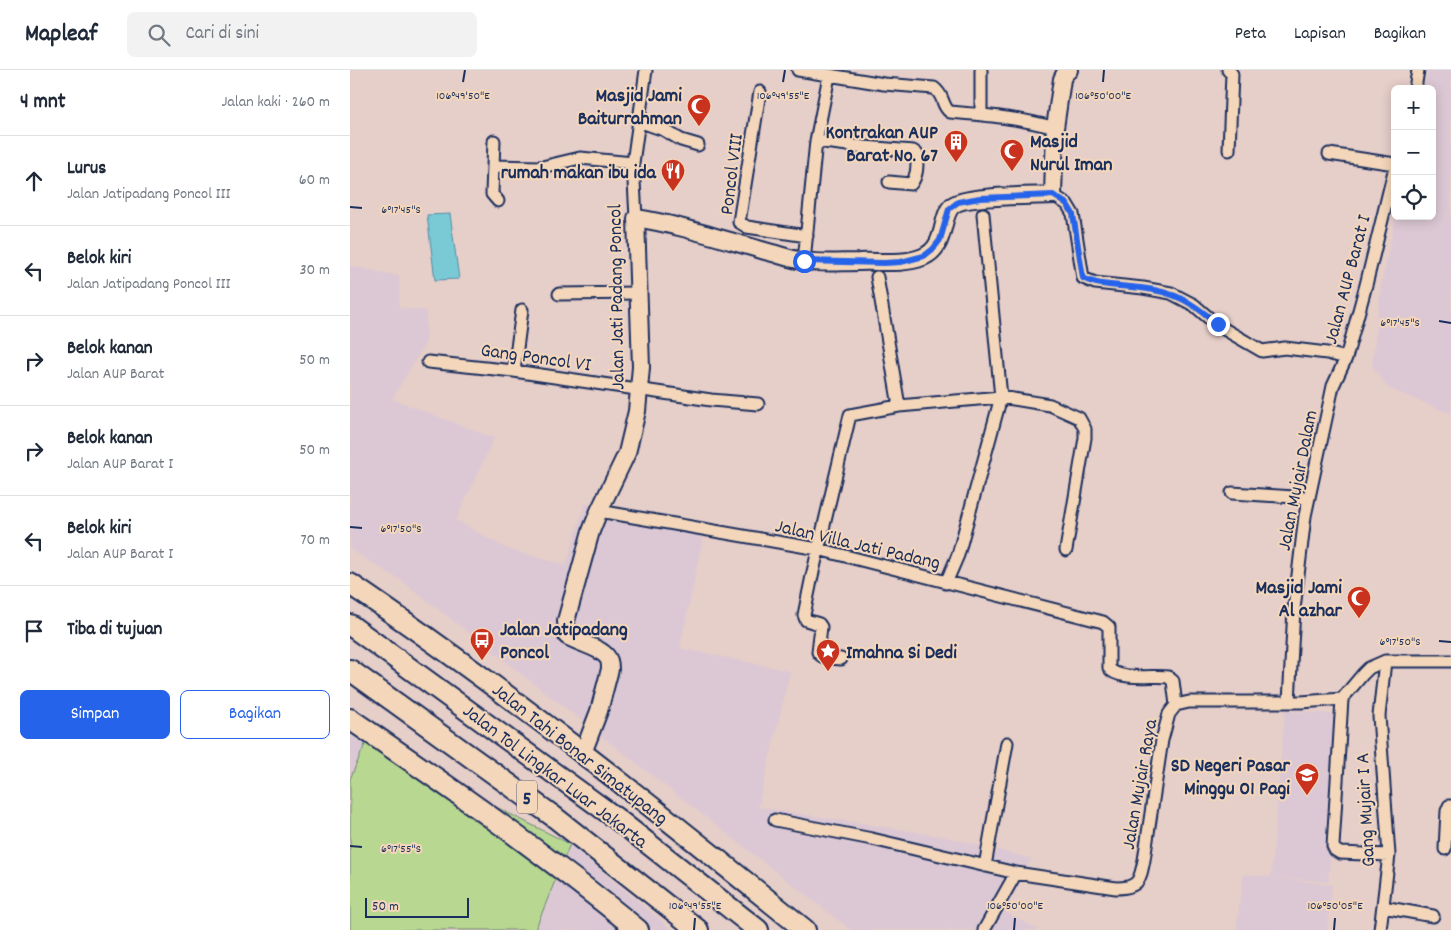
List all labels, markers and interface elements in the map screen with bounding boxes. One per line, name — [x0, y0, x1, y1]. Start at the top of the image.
search box — [127, 12, 477, 57]
text: Mapleaf — [25, 18, 97, 52]
icon: search — [145, 21, 173, 49]
text: Cari di sini — [185, 21, 259, 48]
text: Peta — [1235, 22, 1266, 47]
text: Lapisan — [1294, 22, 1346, 47]
text: Bagikan — [1374, 22, 1426, 47]
place label: Masjid Jami Baiturrahman — [578, 83, 682, 134]
map controls — [1391, 85, 1436, 220]
button: + — [1391, 85, 1436, 130]
text: 4 mnt — [20, 88, 65, 118]
text: 106°49'50"E — [436, 88, 490, 105]
text: 106°49'55"E — [757, 88, 810, 105]
text: 106°50'00"E — [1075, 88, 1132, 105]
text: Jalan kaki · 260 m — [222, 91, 330, 114]
mosque icon: Masjid Jami Baiturrahman — [686, 93, 712, 127]
place label: Kontrakan AUP Barat No. 67 — [825, 120, 938, 171]
building icon: Kontrakan AUP Barat No. 67 — [943, 129, 969, 163]
place label: Masjid Nurul Iman — [1030, 129, 1112, 180]
button: − — [1391, 130, 1436, 175]
street label: Poncol VIII — [714, 132, 752, 217]
mosque icon: Masjid Nurul Iman — [999, 138, 1025, 172]
text: Lurus — [67, 156, 106, 183]
restaurant icon: rumah makan ibu ida — [660, 158, 686, 192]
place label: rumah makan ibu ida — [501, 160, 657, 188]
icon: ahead — [20, 167, 48, 195]
text: 60 m — [299, 169, 330, 192]
button: locate — [1391, 175, 1436, 220]
text: Jalan Jatipadang Poncol III — [67, 183, 231, 206]
text: 6°17'45"S — [381, 202, 421, 219]
street label: Jalan Jati Padang Poncol — [602, 204, 634, 390]
street label: Jalan AUP Barat I — [1318, 212, 1380, 347]
text: Belok kiri — [67, 246, 131, 273]
route start — [793, 250, 816, 273]
icon: left — [20, 257, 48, 285]
text: 30 m — [300, 259, 330, 282]
text: Jalan Jatipadang Poncol III — [67, 273, 231, 296]
route end — [1207, 313, 1230, 336]
text: 6°17'45"S — [1380, 315, 1420, 332]
text: Belok kanan — [67, 336, 153, 363]
street label: Gang Poncol VI — [478, 337, 593, 381]
icon: right — [20, 347, 48, 375]
text: 50 m — [299, 349, 330, 372]
text: Jalan AUP Barat — [67, 363, 165, 386]
street label: Jalan Mujair Dalam — [1272, 408, 1326, 553]
text: Belok kanan — [67, 426, 153, 453]
icon: right — [20, 437, 48, 465]
text: 50 m — [299, 439, 330, 462]
text: Jalan AUP Barat I — [67, 453, 173, 476]
street label: Jalan Villa Jati Padang — [772, 513, 943, 579]
text: Belok kiri — [67, 516, 131, 543]
text: 6°17'50"S — [381, 521, 421, 538]
icon: left — [20, 527, 48, 555]
text: 70 m — [300, 529, 330, 552]
text: Jalan AUP Barat I — [67, 543, 173, 566]
place label: Masjid Jami Al azhar — [1256, 575, 1343, 626]
mosque icon: Masjid Jami Al azhar — [1346, 585, 1372, 619]
icon: arrive — [20, 617, 48, 645]
text: Tiba di tujuan — [67, 617, 162, 644]
place label: Jalan Jatipadang Poncol — [500, 617, 628, 668]
bus stop icon: Jalan Jatipadang Poncol — [469, 627, 495, 661]
text: 6°17'50"S — [1380, 634, 1420, 651]
place icon: Imahna Si Dedi — [815, 638, 841, 672]
place label: Imahna Si Dedi — [846, 640, 957, 668]
street label: Jalan Tahi Bonar Simatupang — [485, 678, 673, 833]
button: Simpan — [20, 690, 170, 739]
button: Bagikan — [180, 690, 330, 739]
street label: Jalan Tol Lingkar Luar Jakarta — [456, 698, 653, 857]
street label: Jalan Mujair Raya — [1116, 717, 1166, 852]
street label: Gang Mujair I A — [1350, 752, 1384, 868]
place label: SD Negeri Pasar Minggu 01 Pagi — [1171, 753, 1291, 804]
school or university icon: SD Negeri Pasar Minggu 01 Pagi — [1294, 762, 1320, 796]
road number: 5 — [517, 780, 537, 814]
text: 6°17'55"S — [381, 841, 421, 858]
scale bar — [365, 895, 469, 918]
text: 50 m — [372, 897, 399, 917]
text: 106°49'55"E — [669, 898, 722, 915]
text: 106°50'00"E — [987, 898, 1044, 915]
text: 106°50'05"E — [1307, 898, 1363, 915]

